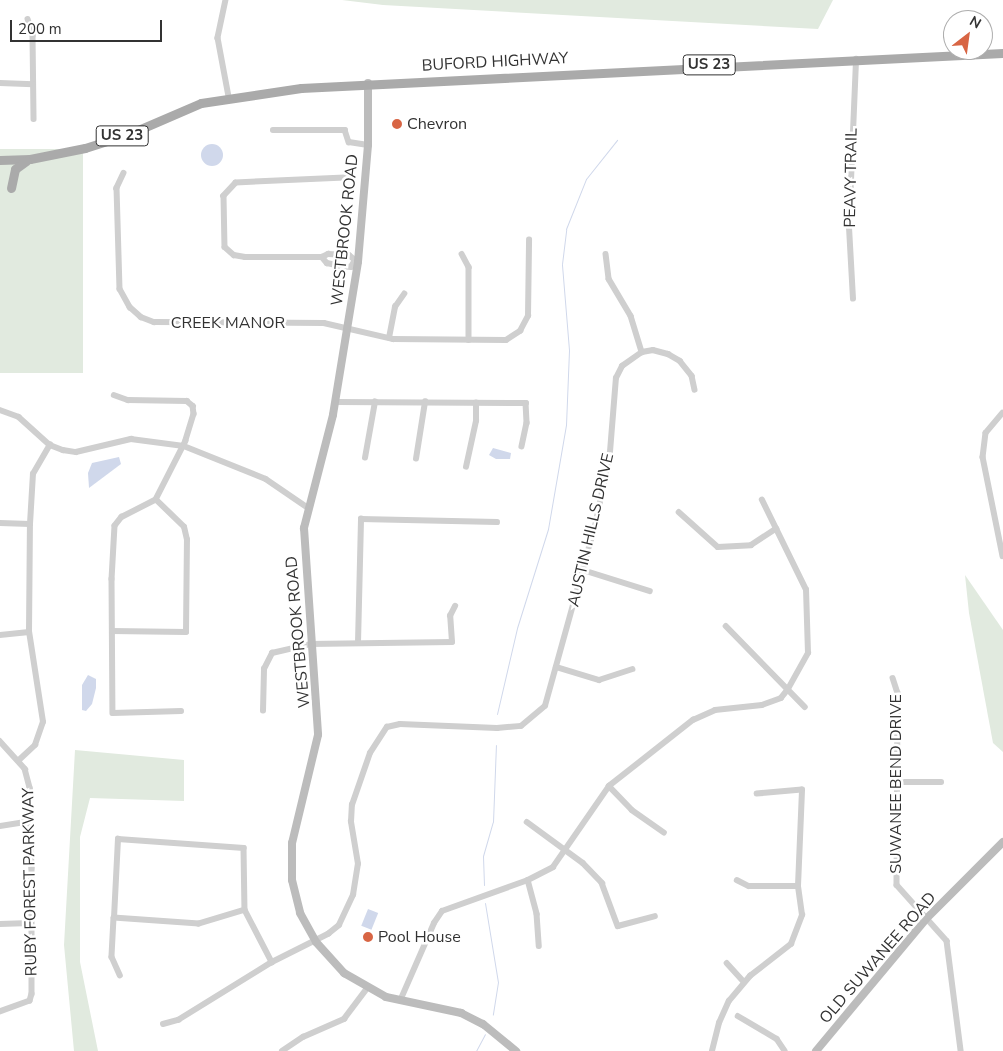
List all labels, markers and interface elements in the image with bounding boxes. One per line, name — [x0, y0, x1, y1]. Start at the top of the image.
scale bar — [12, 10, 165, 42]
north arrow — [943, 10, 993, 60]
text: N — [966, 12, 985, 33]
text: 200 m — [18, 19, 62, 39]
street label: BUFORD HIGHWAY — [421, 49, 569, 75]
road number: US 23 — [682, 52, 736, 78]
place label: Chevron — [407, 114, 467, 134]
marker: Chevron — [391, 118, 403, 130]
road number: US 23 — [94, 124, 150, 148]
street label: PEAVY TRAIL — [841, 128, 861, 228]
street label: WESTBROOK ROAD — [327, 153, 363, 307]
street label: CREEK MANOR — [171, 313, 285, 333]
street label: AUSTIN HILLS DRIVE — [564, 451, 618, 609]
street label: WESTBROOK ROAD — [282, 555, 314, 709]
street label: SUWANEE BEND DRIVE — [886, 694, 906, 874]
street label: RUBY FOREST PARKWAY — [19, 788, 41, 976]
street label: OLD SUWANEE ROAD — [816, 888, 940, 1028]
place label: Pool House — [378, 927, 461, 947]
marker: Pool House — [362, 931, 374, 943]

